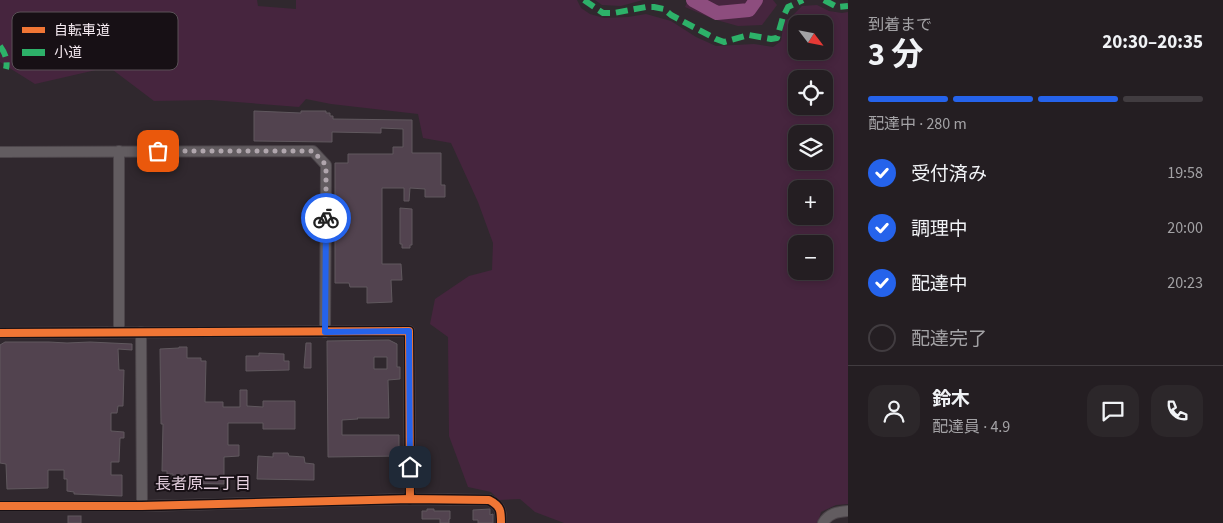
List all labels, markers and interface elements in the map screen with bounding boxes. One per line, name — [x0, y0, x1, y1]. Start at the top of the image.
legend — [12, 12, 178, 70]
text: 到着まで — [868, 14, 932, 36]
north arrow — [788, 15, 832, 60]
map controls — [788, 15, 833, 280]
text: 自転車道 — [54, 21, 110, 41]
text: 20:30–20:35 — [1102, 29, 1203, 56]
text: 3 分 — [868, 32, 923, 78]
text: 小道 — [54, 43, 82, 63]
button: locate — [788, 70, 833, 115]
text: 配達中 · 280 m — [868, 113, 967, 135]
button: layers — [788, 125, 833, 170]
pin — [137, 130, 179, 172]
icon: bag — [144, 137, 172, 165]
icon: check — [868, 159, 896, 187]
text: 受付済み — [911, 161, 987, 188]
text: 19:58 — [1167, 162, 1203, 184]
button: + — [788, 180, 833, 225]
courier — [301, 193, 351, 243]
icon: bike — [312, 204, 340, 232]
icon: check — [868, 214, 896, 242]
text: 調理中 — [911, 216, 968, 243]
text: 20:00 — [1167, 217, 1203, 239]
button: − — [788, 235, 833, 280]
icon: check — [868, 269, 896, 297]
text: 配達中 — [911, 271, 968, 298]
text: 20:23 — [1167, 272, 1203, 294]
text: 配達完了 — [911, 326, 987, 353]
button: person — [868, 385, 920, 437]
button: chat — [1087, 385, 1139, 437]
button: phone — [1151, 385, 1203, 437]
text: 鈴木 — [932, 386, 970, 413]
text: 配達員 · 4.9 — [932, 416, 1010, 438]
pin — [389, 446, 431, 488]
icon: home — [396, 453, 424, 481]
district label: 長者原二丁目 — [155, 473, 251, 495]

